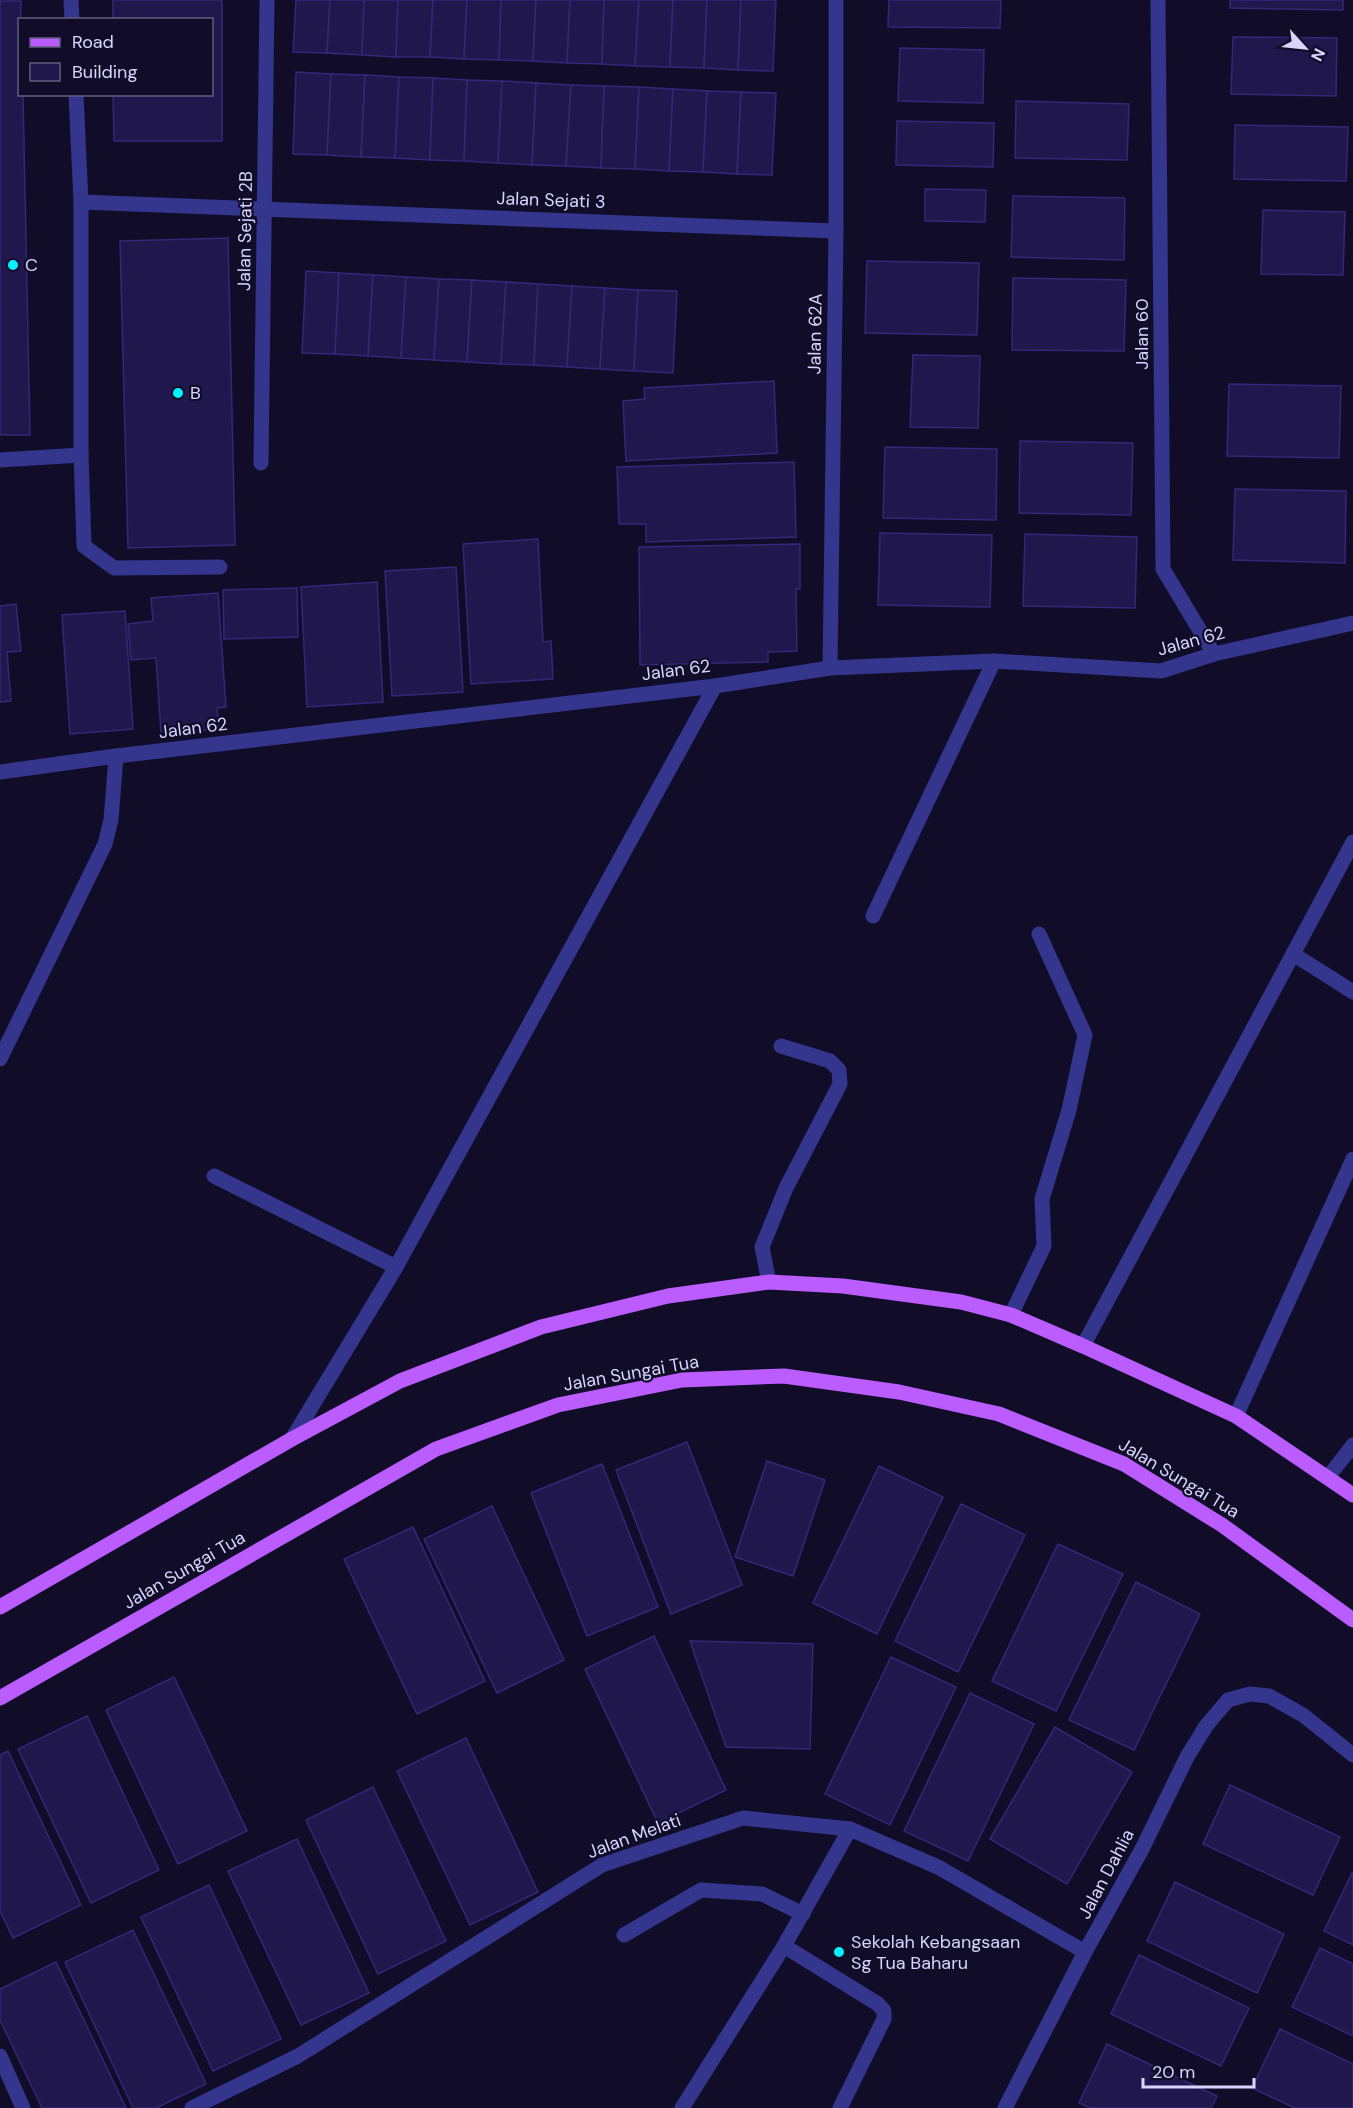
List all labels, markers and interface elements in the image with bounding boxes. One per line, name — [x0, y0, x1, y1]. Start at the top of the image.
legend — [18, 18, 213, 96]
north arrow — [1275, 18, 1335, 78]
text: Road — [72, 30, 114, 54]
text: N — [1306, 45, 1330, 65]
text: Building — [72, 60, 137, 84]
street label: Jalan Sejati 2B — [232, 171, 258, 291]
street label: Jalan Sejati 3 — [496, 186, 606, 214]
place label: C — [25, 253, 38, 277]
marker: C — [6, 258, 20, 272]
street label: Jalan 62A — [802, 293, 828, 375]
street label: Jalan 60 — [1130, 298, 1154, 370]
place label: B — [190, 381, 201, 405]
marker: B — [171, 386, 185, 400]
street label: Jalan 62 — [1155, 620, 1227, 662]
street label: Jalan 62 — [640, 654, 712, 686]
street label: Jalan 62 — [157, 712, 229, 744]
street label: Jalan Sungai Tua — [561, 1349, 701, 1397]
street label: Jalan Sungai Tua — [1114, 1432, 1244, 1524]
street label: Jalan Sungai Tua — [119, 1525, 249, 1615]
street label: Jalan Melati — [584, 1808, 684, 1864]
street label: Jalan Dahlia — [1072, 1825, 1140, 1923]
place label: Sekolah Kebangsaan Sg Tua Baharu — [851, 1930, 1020, 1975]
marker: Sekolah Kebangsaan Sg Tua Baharu — [832, 1945, 846, 1959]
scale bar — [1143, 2051, 1254, 2089]
text: 20 m — [1152, 2060, 1195, 2084]

